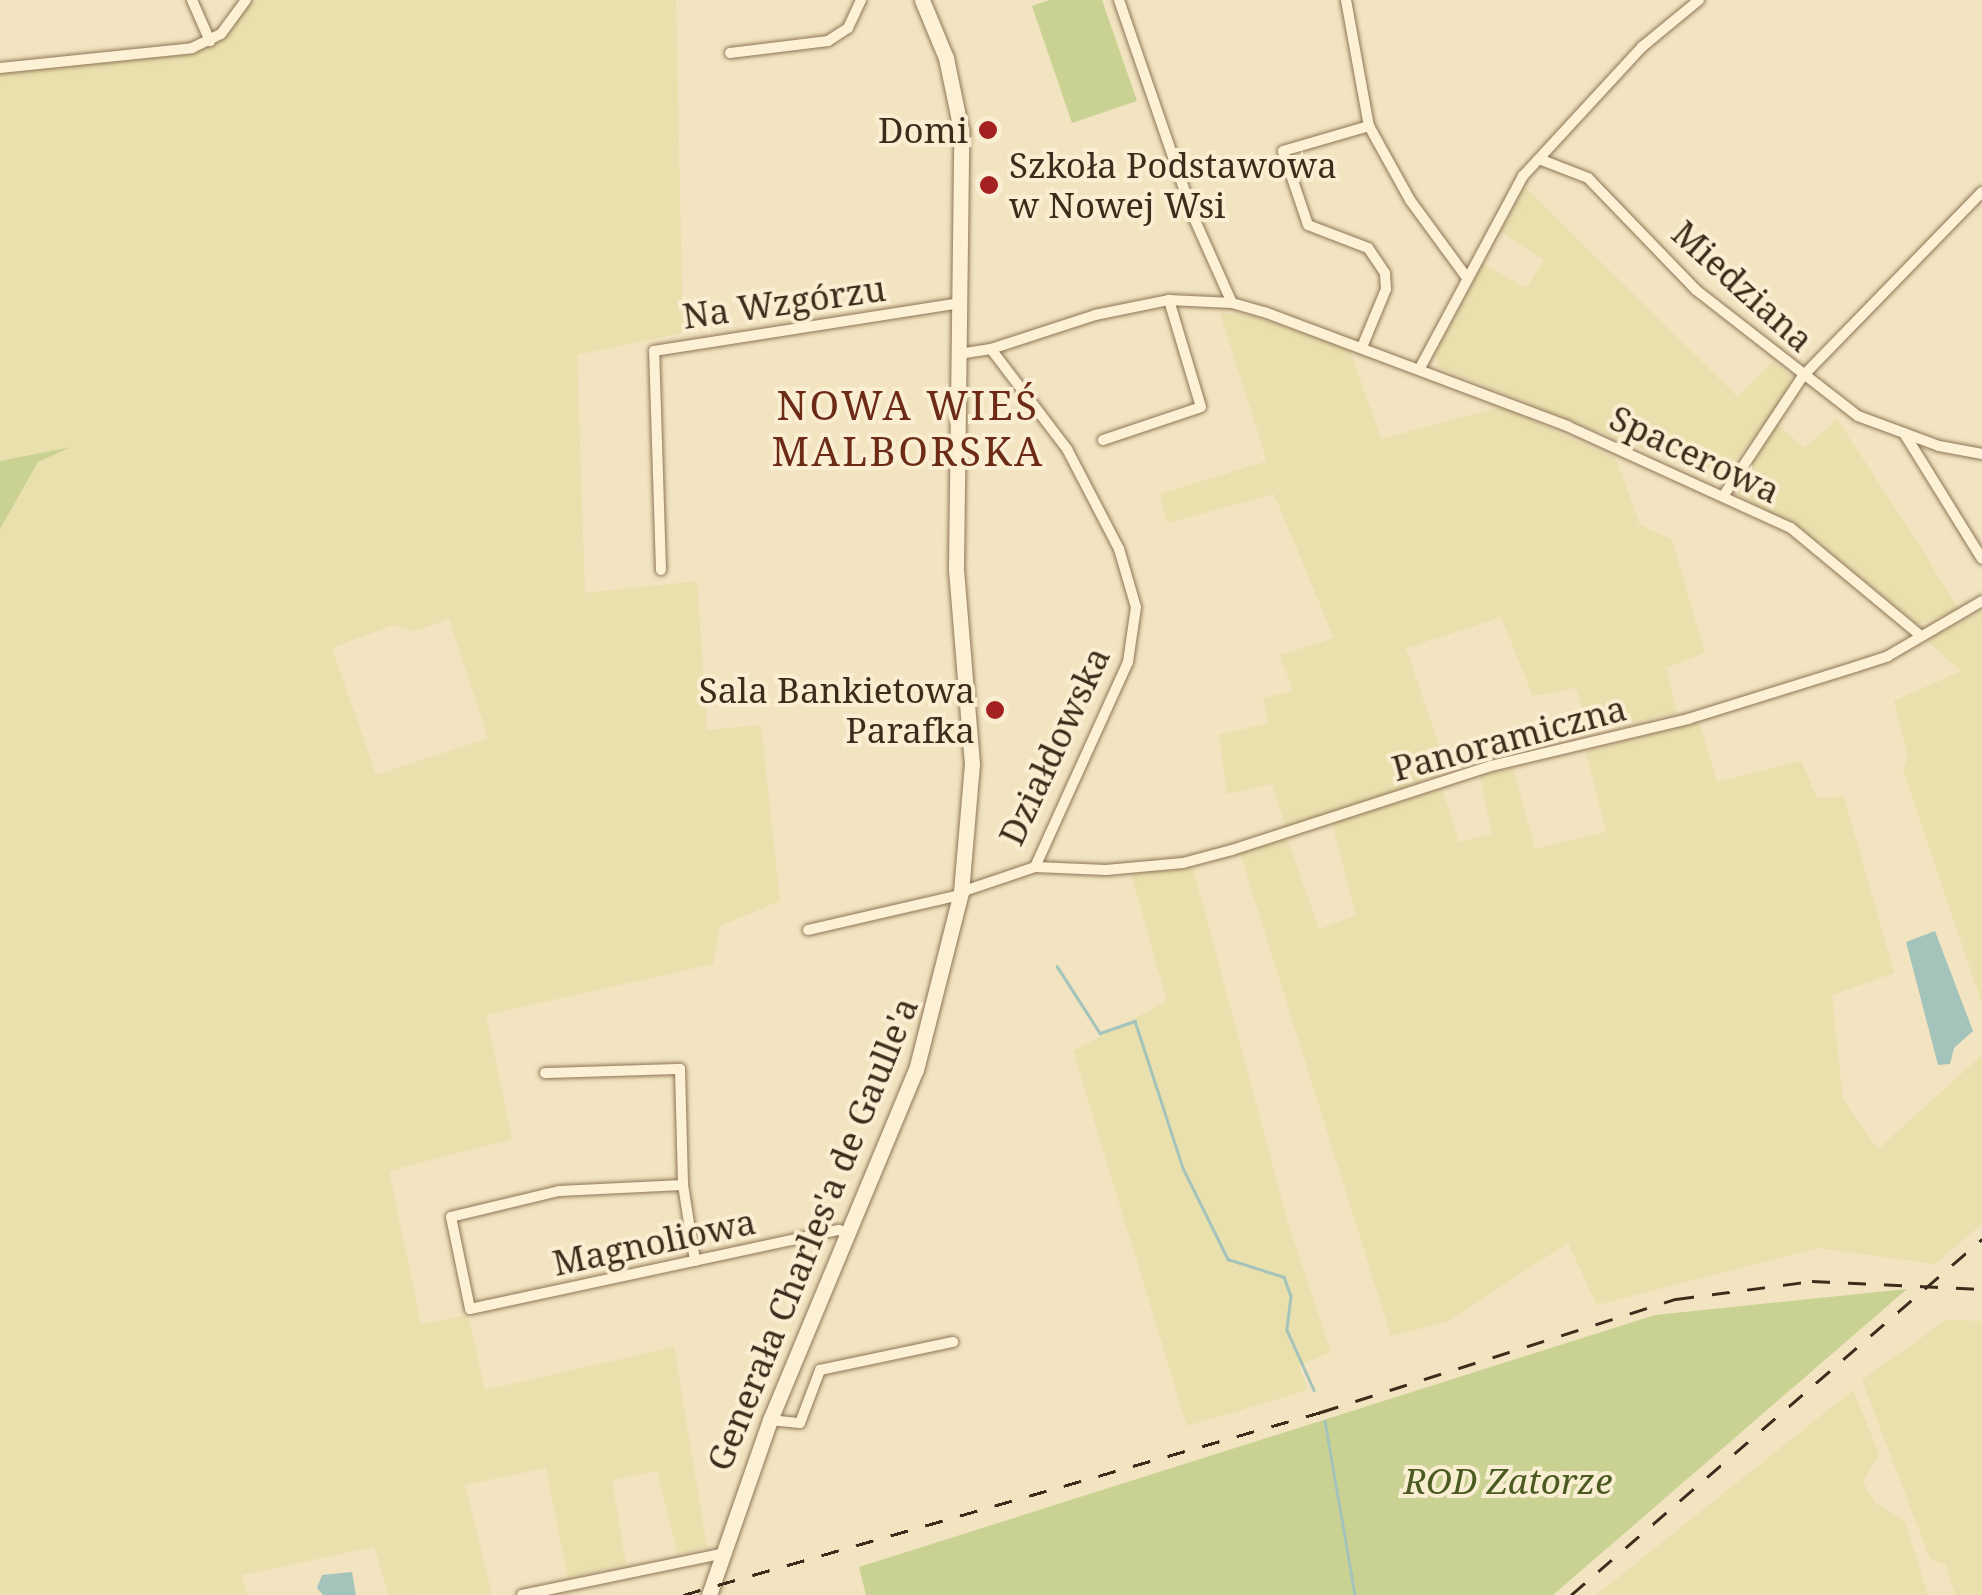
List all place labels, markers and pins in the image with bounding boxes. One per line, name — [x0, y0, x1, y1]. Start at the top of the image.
place label: Domi — [878, 109, 968, 151]
marker: Domi — [977, 119, 999, 141]
place label: Szkoła Podstawowa w Nowej Wsi — [1009, 144, 1337, 226]
marker: Szkoła Podstawowa w Nowej Wsi — [978, 174, 1000, 196]
place label: Sala Bankietowa Parafka — [699, 669, 975, 751]
marker: Sala Bankietowa Parafka — [984, 699, 1006, 721]

